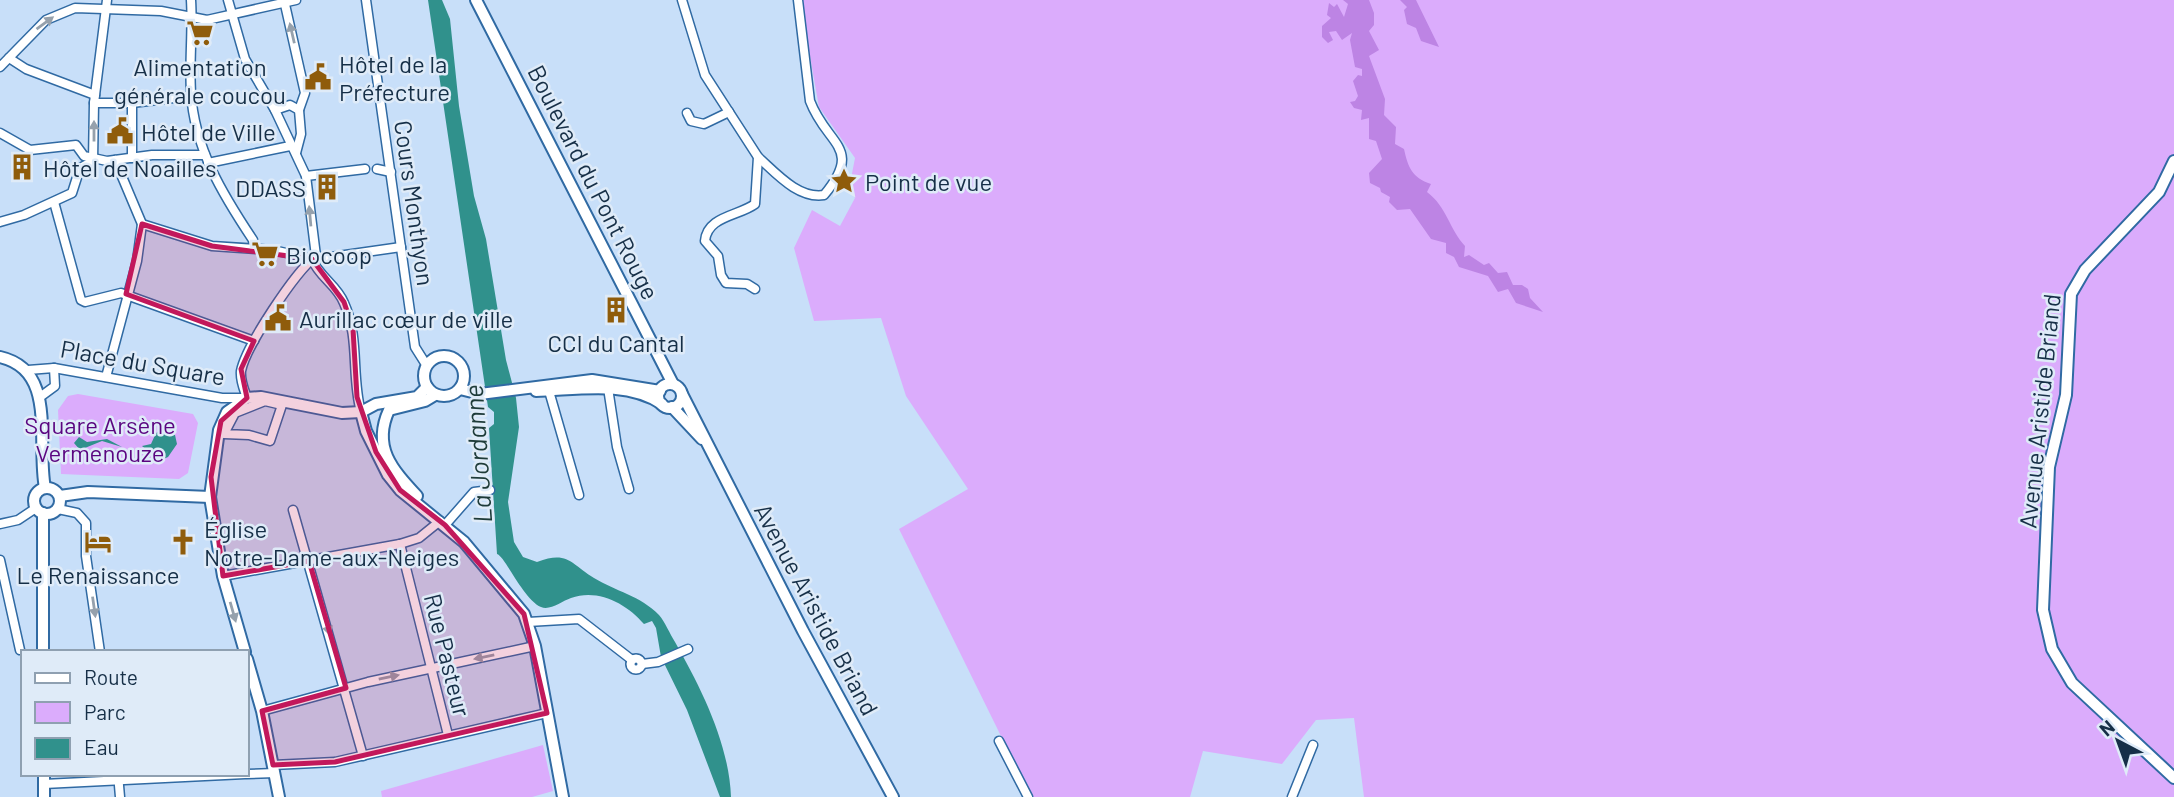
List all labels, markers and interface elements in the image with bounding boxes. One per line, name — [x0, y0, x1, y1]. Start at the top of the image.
one-way arrow — [36, 16, 54, 30]
supermarket icon: Alimentation générale coucou — [185, 18, 215, 48]
one-way arrow — [286, 22, 297, 44]
place label: Hôtel de la Préfecture — [339, 49, 450, 106]
place label: Alimentation générale coucou — [114, 52, 286, 109]
street label: Boulevard du Pont Rouge — [522, 60, 666, 304]
public building icon: Hôtel de la Préfecture — [303, 62, 333, 92]
public building icon: Hôtel de Ville — [105, 116, 135, 146]
place label: Hôtel de Ville — [141, 117, 276, 146]
street label: Cours Monthyon — [389, 118, 441, 288]
one-way arrow — [88, 119, 99, 141]
building icon: Hôtel de Noailles — [7, 152, 37, 182]
place label: Hôtel de Noailles — [43, 153, 216, 182]
place icon: Point de vue — [829, 166, 859, 196]
place label: Point de vue — [865, 167, 992, 196]
building icon: DDASS — [312, 172, 342, 202]
place label: DDASS — [235, 173, 306, 202]
one-way arrow — [304, 205, 315, 227]
supermarket icon: Biocoop — [250, 239, 280, 269]
place label: Biocoop — [286, 240, 372, 269]
street label: Avenue Aristide Briand — [2012, 292, 2066, 530]
building icon: CCI du Cantal — [601, 295, 631, 325]
public building icon: Aurillac cœur de ville — [263, 303, 293, 333]
place label: Aurillac cœur de ville — [299, 304, 513, 333]
place label: CCI du Cantal — [547, 328, 685, 357]
street label: Place du Square — [58, 333, 228, 391]
water label: La Jordanne — [457, 384, 497, 524]
park label: Square Arsène Vermenouze — [24, 410, 176, 467]
street label: Avenue Aristide Briand — [749, 498, 885, 720]
place label: Église Notre-Dame-aux-Neiges — [204, 514, 459, 571]
hotel icon: Le Renaissance — [83, 527, 113, 557]
church icon: Église Notre-Dame-aux-Neiges — [168, 527, 198, 557]
place label: Le Renaissance — [17, 560, 179, 589]
street label: Rue Pasteur — [419, 590, 477, 720]
one-way arrow — [88, 596, 99, 618]
one-way arrow — [229, 602, 239, 623]
one-way arrow — [323, 614, 333, 635]
legend — [21, 650, 248, 776]
one-way arrow — [473, 651, 495, 662]
text: Route — [84, 664, 138, 689]
one-way arrow — [378, 672, 400, 683]
text: Parc — [84, 699, 126, 724]
north arrow — [2083, 706, 2153, 776]
text: N — [2094, 715, 2119, 741]
text: Eau — [84, 734, 119, 759]

